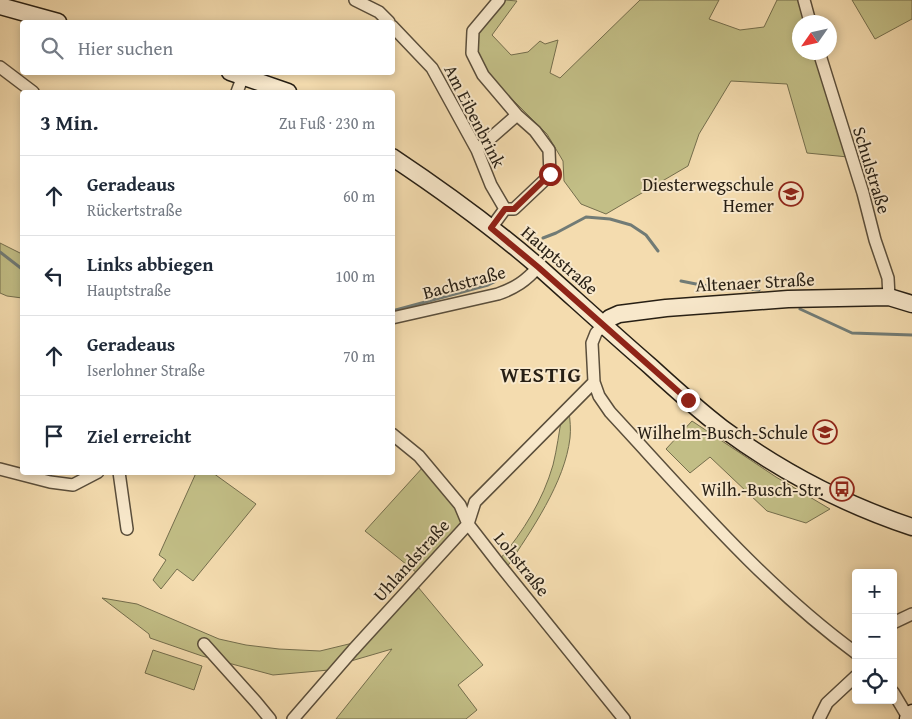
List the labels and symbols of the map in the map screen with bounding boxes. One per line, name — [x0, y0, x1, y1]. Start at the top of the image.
north arrow — [792, 15, 837, 60]
street label: Am Eibenbrink — [437, 60, 513, 173]
street label: Schulstraße — [846, 123, 898, 217]
route start — [539, 163, 562, 186]
place label: Diesterwegschule Hemer — [642, 171, 775, 219]
school or university icon: Diesterwegschule Hemer — [778, 181, 804, 207]
street label: Hauptstraße — [515, 219, 605, 301]
street label: Bachstraße — [420, 258, 508, 306]
street label: Altenaer Straße — [695, 265, 815, 299]
district label: WESTIG — [500, 358, 582, 390]
route end — [677, 389, 700, 412]
place label: Wilhelm-Busch-Schule — [637, 419, 808, 446]
school or university icon: Wilhelm-Busch-Schule — [812, 419, 838, 445]
place label: Wilh.-Busch-Str. — [701, 476, 824, 503]
bus stop icon: Wilh.-Busch-Str. — [829, 476, 855, 502]
street label: Uhlandstraße — [366, 513, 456, 607]
street label: Lohstraße — [487, 526, 557, 602]

